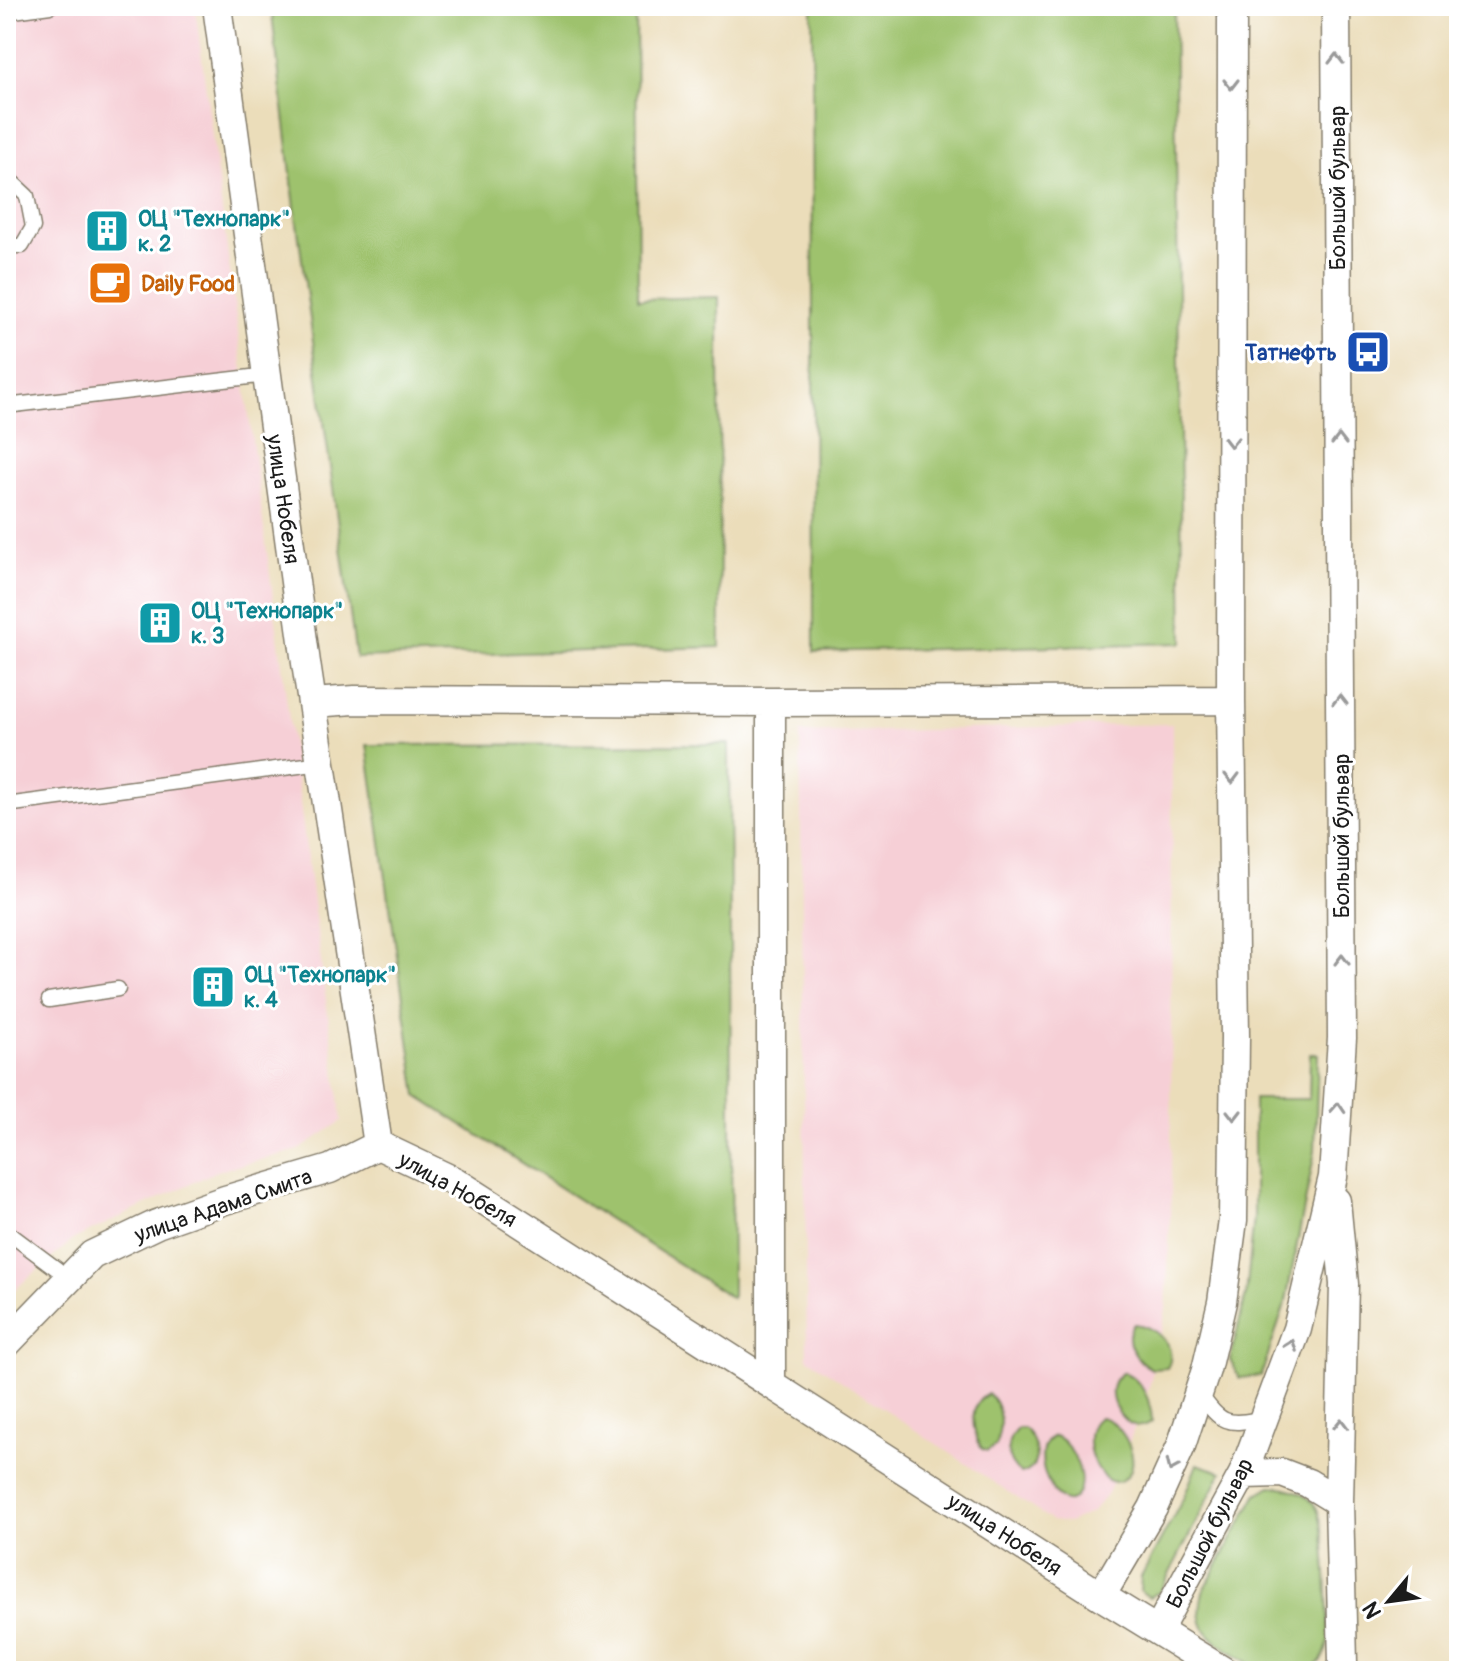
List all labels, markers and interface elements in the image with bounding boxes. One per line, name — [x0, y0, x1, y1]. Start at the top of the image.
one-way arrow — [1327, 52, 1345, 65]
one-way arrow — [1222, 78, 1240, 91]
street label: Большой бульвар — [1324, 106, 1352, 270]
place label: ОЦ "Технопарк" к. 2 — [138, 205, 290, 258]
building icon: ОЦ "Технопарк" к. 2 — [83, 207, 131, 255]
cafe icon: Daily Food — [86, 259, 134, 307]
place label: Daily Food — [141, 270, 235, 298]
bus stop icon: Татнефть — [1344, 328, 1392, 376]
place label: Татнефть — [1244, 339, 1337, 367]
street label: улица Нобеля — [260, 431, 306, 566]
one-way arrow — [1330, 433, 1348, 446]
one-way arrow — [1222, 436, 1240, 449]
place label: ОЦ "Технопарк" к. 3 — [191, 597, 343, 650]
building icon: ОЦ "Технопарк" к. 3 — [136, 599, 184, 647]
one-way arrow — [1331, 693, 1349, 706]
street label: Большой бульвар — [1328, 754, 1356, 918]
one-way arrow — [1223, 772, 1241, 785]
one-way arrow — [1333, 953, 1351, 966]
place label: ОЦ "Технопарк" к. 4 — [244, 961, 396, 1014]
building icon: ОЦ "Технопарк" к. 4 — [189, 963, 237, 1011]
one-way arrow — [1329, 1101, 1346, 1114]
one-way arrow — [1225, 1109, 1243, 1122]
street label: улица Нобеля — [393, 1145, 521, 1234]
street label: улица Адама Смита — [130, 1162, 316, 1250]
one-way arrow — [1281, 1339, 1298, 1353]
one-way arrow — [1332, 1417, 1350, 1430]
street label: Большой бульвар — [1160, 1454, 1260, 1613]
one-way arrow — [1166, 1457, 1182, 1472]
street label: улица Нобеля — [941, 1487, 1067, 1582]
north arrow — [1349, 1561, 1429, 1641]
text: N — [1356, 1597, 1388, 1624]

